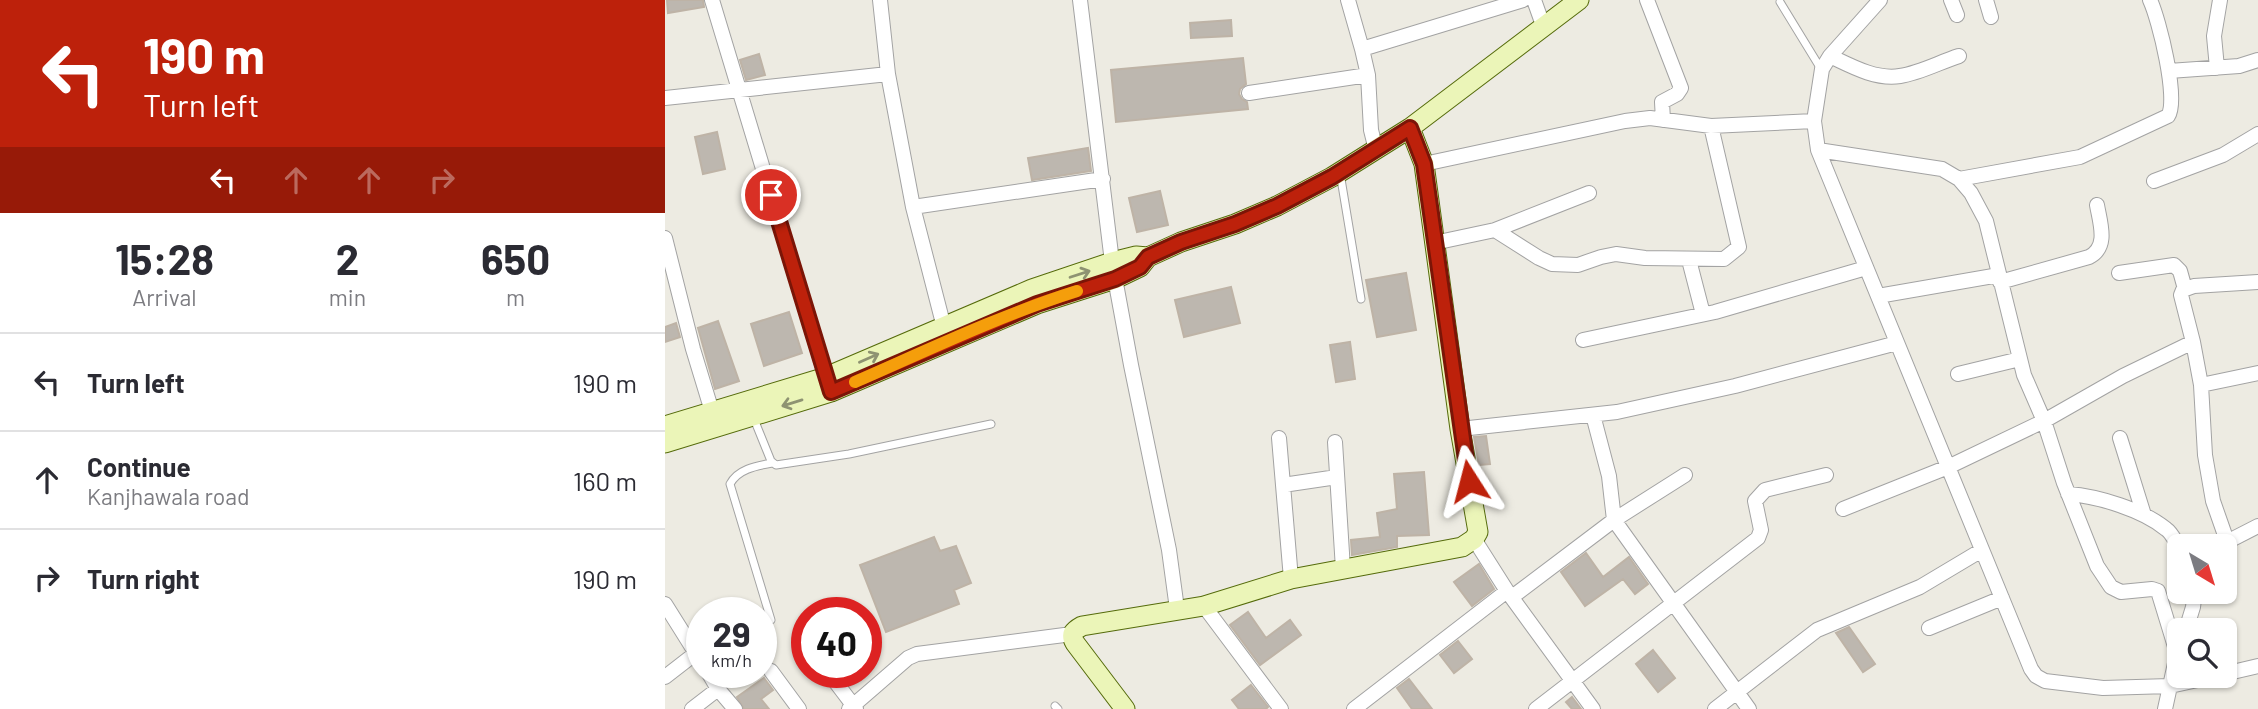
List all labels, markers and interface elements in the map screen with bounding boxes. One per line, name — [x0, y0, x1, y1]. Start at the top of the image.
text: 190 m — [143, 25, 265, 84]
icon: left — [28, 28, 119, 119]
text: Turn left — [143, 85, 260, 123]
icon: left — [204, 161, 242, 199]
icon: ahead — [277, 161, 315, 199]
icon: ahead — [350, 161, 388, 199]
icon: right — [423, 161, 461, 199]
pin — [741, 165, 801, 225]
icon: arrive — [752, 176, 790, 214]
text: 15:28 — [115, 233, 214, 283]
text: 2 — [336, 233, 359, 283]
text: 650 — [481, 233, 550, 283]
one-way arrow — [1069, 266, 1091, 279]
text: Arrival — [132, 283, 197, 311]
text: min — [329, 283, 366, 311]
text: m — [506, 283, 525, 311]
one-way arrow — [858, 351, 879, 364]
icon: left — [28, 363, 66, 401]
text: Turn left — [87, 367, 185, 398]
text: 190 m — [573, 367, 637, 398]
one-way arrow — [782, 398, 804, 411]
position arrow — [1432, 444, 1506, 518]
text: Continue — [87, 451, 191, 482]
icon: ahead — [28, 461, 66, 499]
text: 160 m — [573, 465, 637, 496]
text: Kanjhawala road — [87, 482, 250, 510]
north arrow — [2167, 534, 2237, 604]
map controls — [2167, 534, 2237, 688]
icon: right — [28, 559, 66, 597]
text: Turn right — [87, 563, 200, 594]
text: 190 m — [573, 563, 637, 594]
speed limit sign: 40 — [791, 597, 882, 688]
text: 29 — [712, 612, 751, 654]
button: search — [2167, 618, 2237, 688]
text: km/h — [711, 649, 752, 671]

